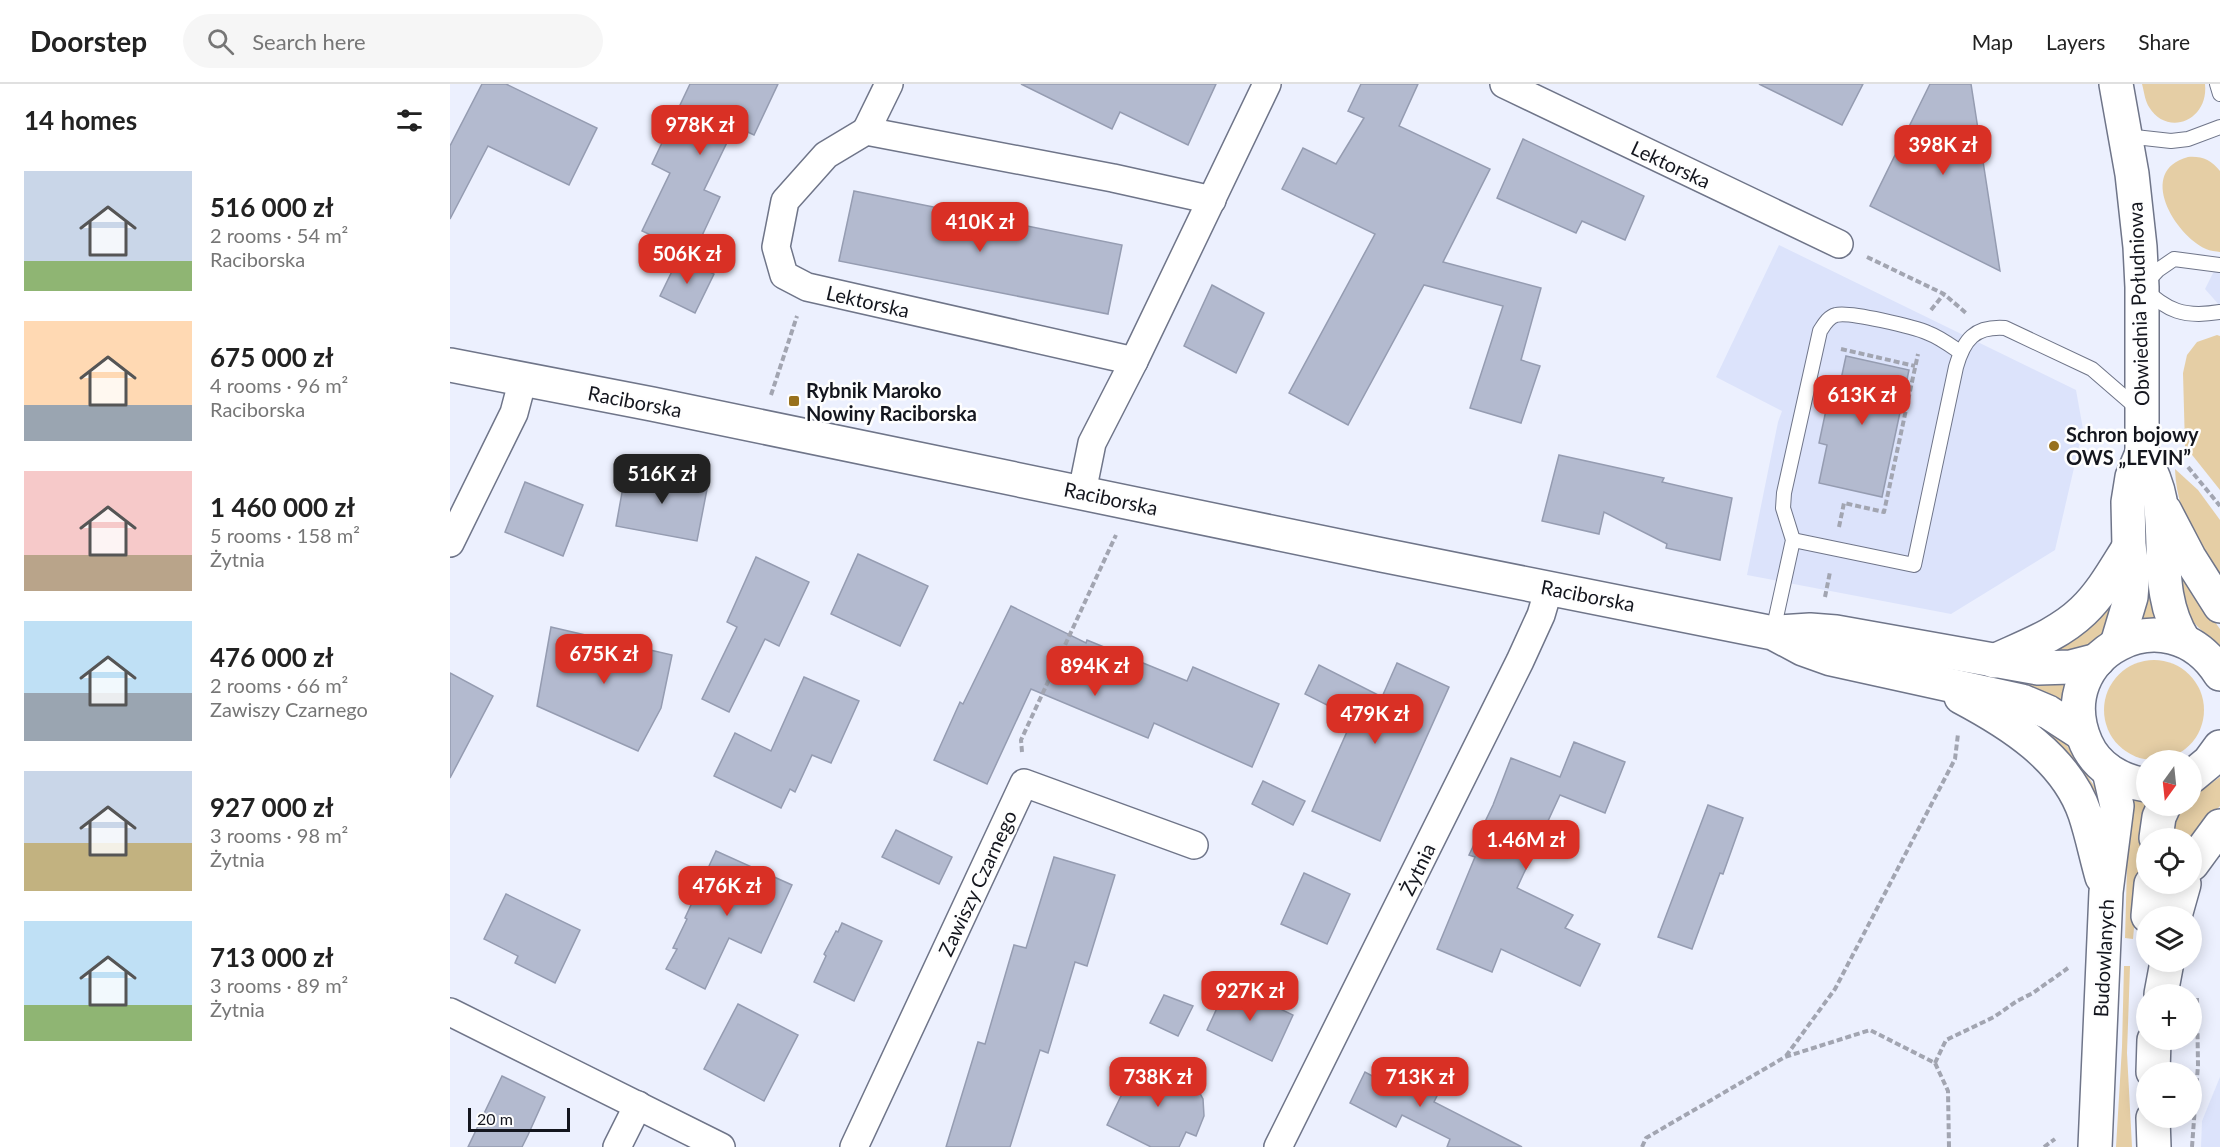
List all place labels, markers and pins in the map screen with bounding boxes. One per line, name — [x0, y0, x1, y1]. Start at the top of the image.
pin: 978K zł — [645, 105, 755, 156]
pin: 398K zł — [1888, 125, 1998, 176]
pin: 410K zł — [925, 202, 1035, 253]
pin: 506K zł — [632, 234, 742, 285]
pin: 613K zł — [1807, 375, 1917, 426]
place label: Rybnik Maroko Nowiny Raciborska — [806, 378, 977, 425]
marker: Rybnik Maroko Nowiny Raciborska — [787, 394, 801, 408]
place label: Schron bojowy OWS „LEVIN” — [2066, 422, 2199, 469]
marker: Schron bojowy OWS „LEVIN” — [2047, 439, 2061, 453]
pin: 516K zł — [607, 454, 717, 505]
pin: 675K zł — [549, 634, 659, 685]
pin: 894K zł — [1040, 646, 1150, 697]
pin: 479K zł — [1320, 694, 1430, 745]
pin: 1.46M zł — [1464, 820, 1588, 871]
pin: 476K zł — [672, 866, 782, 917]
pin: 927K zł — [1195, 971, 1305, 1022]
pin: 738K zł — [1103, 1057, 1213, 1108]
pin: 713K zł — [1365, 1057, 1475, 1108]

